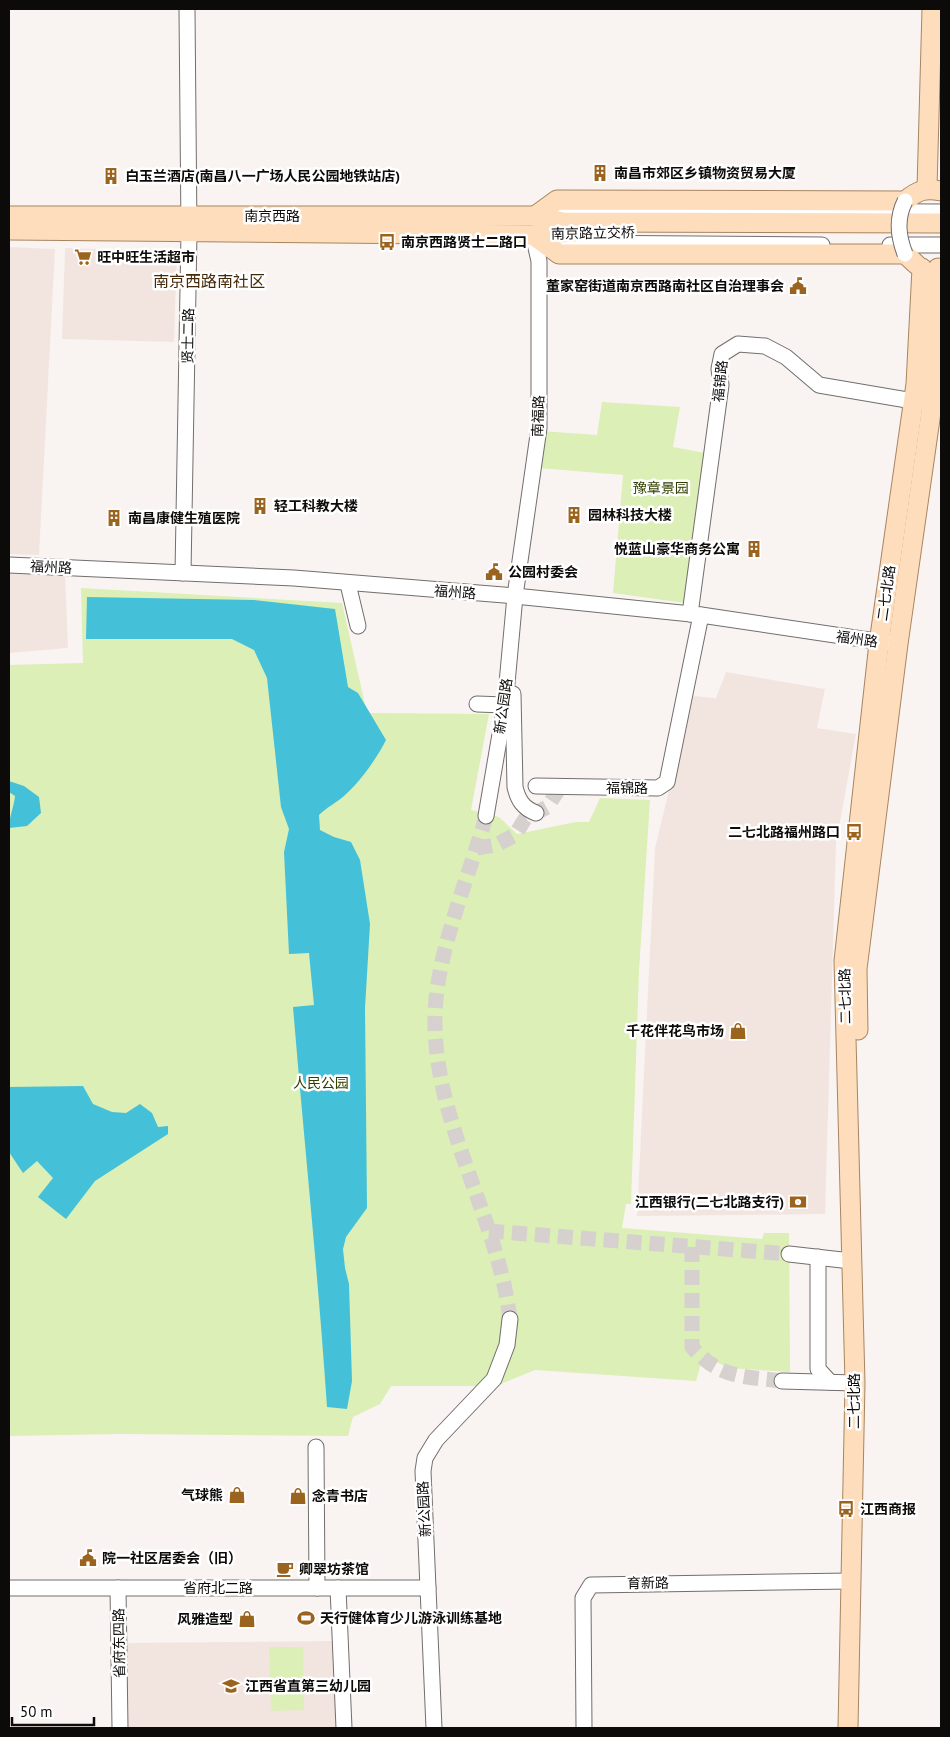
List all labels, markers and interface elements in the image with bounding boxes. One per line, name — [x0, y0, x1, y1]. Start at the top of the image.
building icon: 南昌市郊区乡镇物资贸易大厦 — [590, 163, 610, 183]
place label: 南昌市郊区乡镇物资贸易大厦 — [614, 164, 796, 182]
building icon: 白玉兰酒店(南昌八一广场人民公园地铁站店) — [101, 166, 121, 186]
place label: 白玉兰酒店(南昌八一广场人民公园地铁站店) — [125, 167, 400, 185]
street label: 南京西路 — [244, 207, 300, 225]
street label: 南京路立交桥 — [551, 223, 635, 243]
bus stop icon: 南京西路贤士二路口 — [377, 232, 397, 252]
place label: 南京西路贤士二路口 — [401, 233, 527, 251]
supermarket icon: 旺中旺生活超市 — [73, 247, 93, 267]
place label: 旺中旺生活超市 — [97, 248, 195, 266]
district label: 南京西路南社区 — [153, 271, 265, 291]
public building icon: 董家窑街道南京西路南社区自治理事会 — [788, 276, 808, 296]
place label: 董家窑街道南京西路南社区自治理事会 — [546, 277, 784, 295]
street label: 贤士二路 — [179, 308, 197, 364]
street label: 福锦路 — [709, 359, 731, 403]
street label: 南福路 — [528, 395, 548, 437]
park label: 豫章景园 — [633, 479, 689, 497]
building icon: 轻工科教大楼 — [250, 496, 270, 516]
place label: 轻工科教大楼 — [274, 497, 358, 515]
building icon: 园林科技大楼 — [564, 505, 584, 525]
place label: 园林科技大楼 — [588, 506, 672, 524]
building icon: 南昌康健生殖医院 — [104, 508, 124, 528]
place label: 南昌康健生殖医院 — [128, 509, 240, 527]
building icon: 悦蓝山豪华商务公寓 — [744, 539, 764, 559]
place label: 悦蓝山豪华商务公寓 — [614, 540, 740, 558]
street label: 福州路 — [30, 557, 72, 577]
public building icon: 公园村委会 — [484, 562, 504, 582]
place label: 公园村委会 — [508, 563, 578, 581]
street label: 二七北路 — [873, 564, 899, 622]
street label: 福州路 — [433, 582, 477, 602]
street label: 福州路 — [835, 627, 879, 651]
street label: 新公园路 — [490, 677, 516, 735]
street label: 福锦路 — [606, 779, 648, 797]
bus stop icon: 二七北路福州路口 — [844, 822, 864, 842]
place label: 二七北路福州路口 — [728, 823, 840, 841]
street label: 二七北路 — [836, 968, 854, 1024]
shop icon: 千花伴花鸟市场 — [728, 1021, 748, 1041]
place label: 千花伴花鸟市场 — [626, 1022, 724, 1040]
park label: 人民公园 — [293, 1074, 349, 1092]
bank icon: 江西银行(二七北路支行) — [788, 1192, 808, 1212]
place label: 江西银行(二七北路支行) — [635, 1193, 784, 1211]
street label: 二七北路 — [845, 1373, 863, 1429]
street label: 新公园路 — [414, 1481, 434, 1537]
shop icon: 气球熊 — [227, 1485, 247, 1505]
place label: 气球熊 — [181, 1486, 223, 1504]
shop icon: 念青书店 — [288, 1486, 308, 1506]
place label: 念青书店 — [312, 1487, 368, 1505]
bus stop icon: 江西商报 — [836, 1499, 856, 1519]
place label: 江西商报 — [860, 1500, 916, 1518]
public building icon: 院一社区居委会（旧） — [78, 1548, 98, 1568]
place label: 院一社区居委会（旧） — [102, 1549, 242, 1567]
cafe icon: 卿翠坊茶馆 — [275, 1559, 295, 1579]
place label: 卿翠坊茶馆 — [299, 1560, 369, 1578]
street label: 育新路 — [627, 1574, 669, 1592]
street label: 省府北二路 — [183, 1579, 253, 1597]
street label: 省府东四路 — [109, 1608, 129, 1678]
sports icon: 天行健体育少儿游泳训练基地 — [296, 1608, 316, 1628]
shop icon: 风雅造型 — [237, 1609, 257, 1629]
place label: 天行健体育少儿游泳训练基地 — [320, 1609, 502, 1627]
place label: 风雅造型 — [177, 1610, 233, 1628]
school or university icon: 江西省直第三幼儿园 — [221, 1676, 241, 1696]
place label: 江西省直第三幼儿园 — [245, 1677, 371, 1695]
scale bar — [12, 1694, 95, 1726]
text: 50 m — [20, 1702, 53, 1721]

